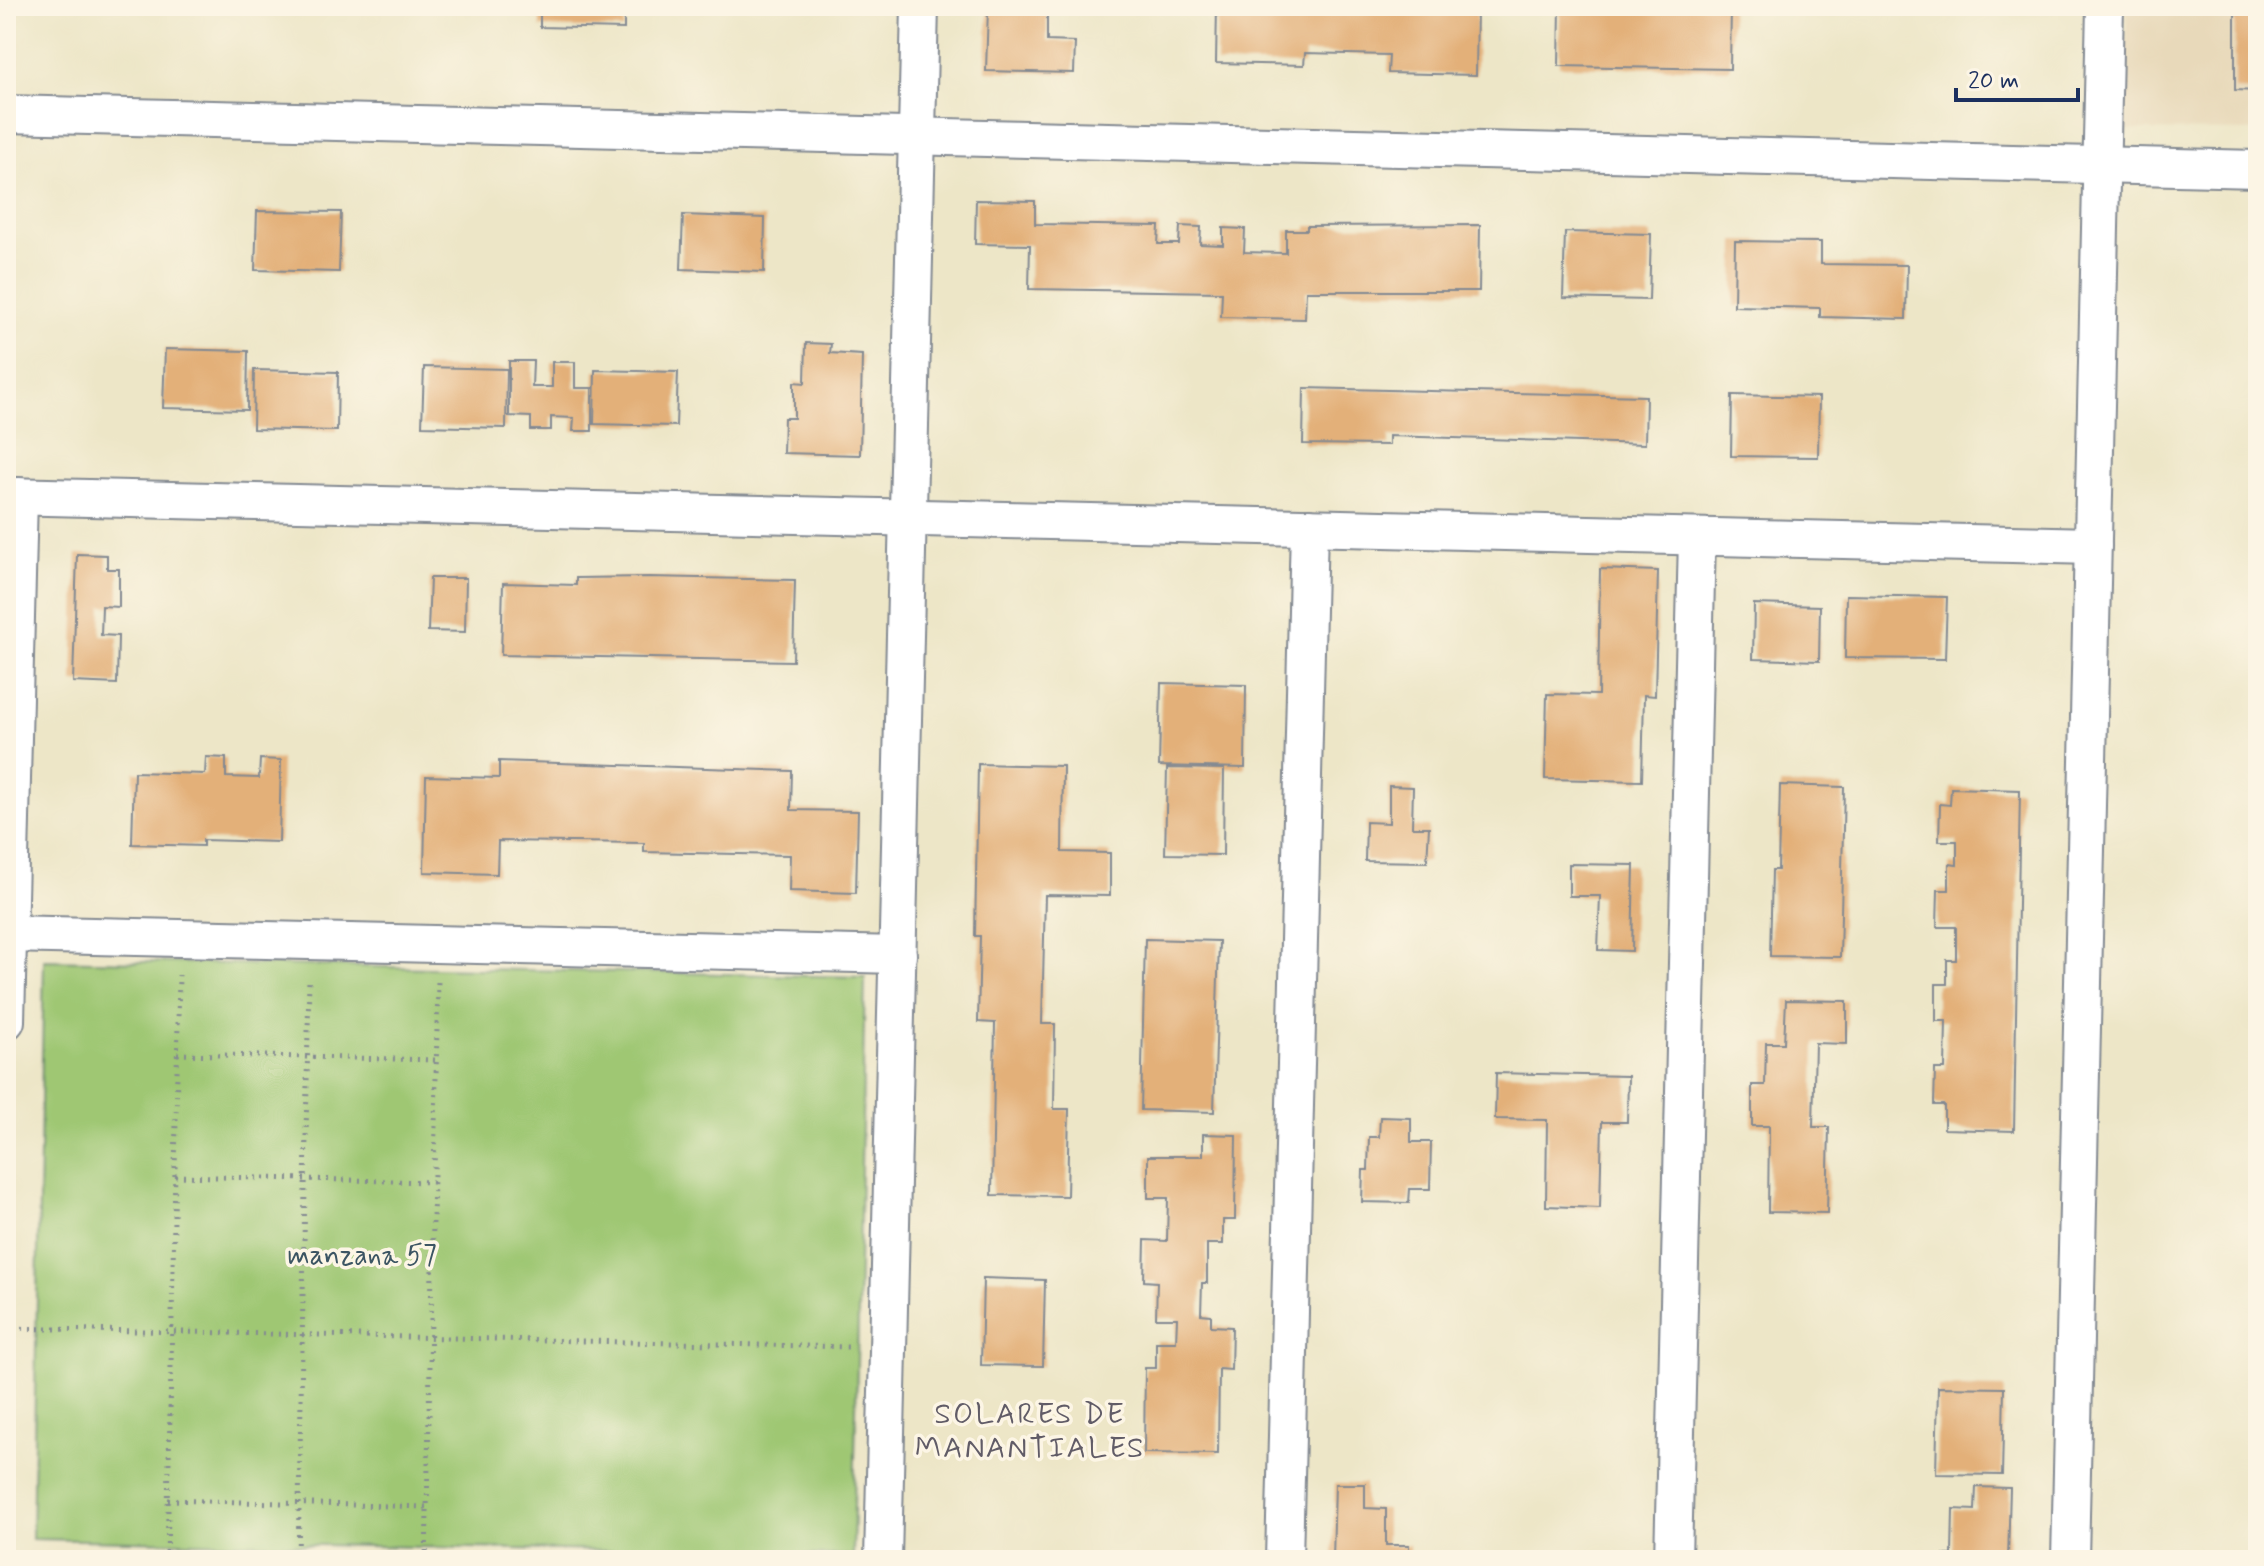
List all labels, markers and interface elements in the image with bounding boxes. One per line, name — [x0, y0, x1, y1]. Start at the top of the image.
scale bar — [1956, 52, 2078, 102]
text: 20 m — [1968, 66, 2019, 97]
park label: manzana 57 — [287, 1238, 437, 1275]
district label: SOLARES DE MANANTIALES — [915, 1395, 1145, 1468]

